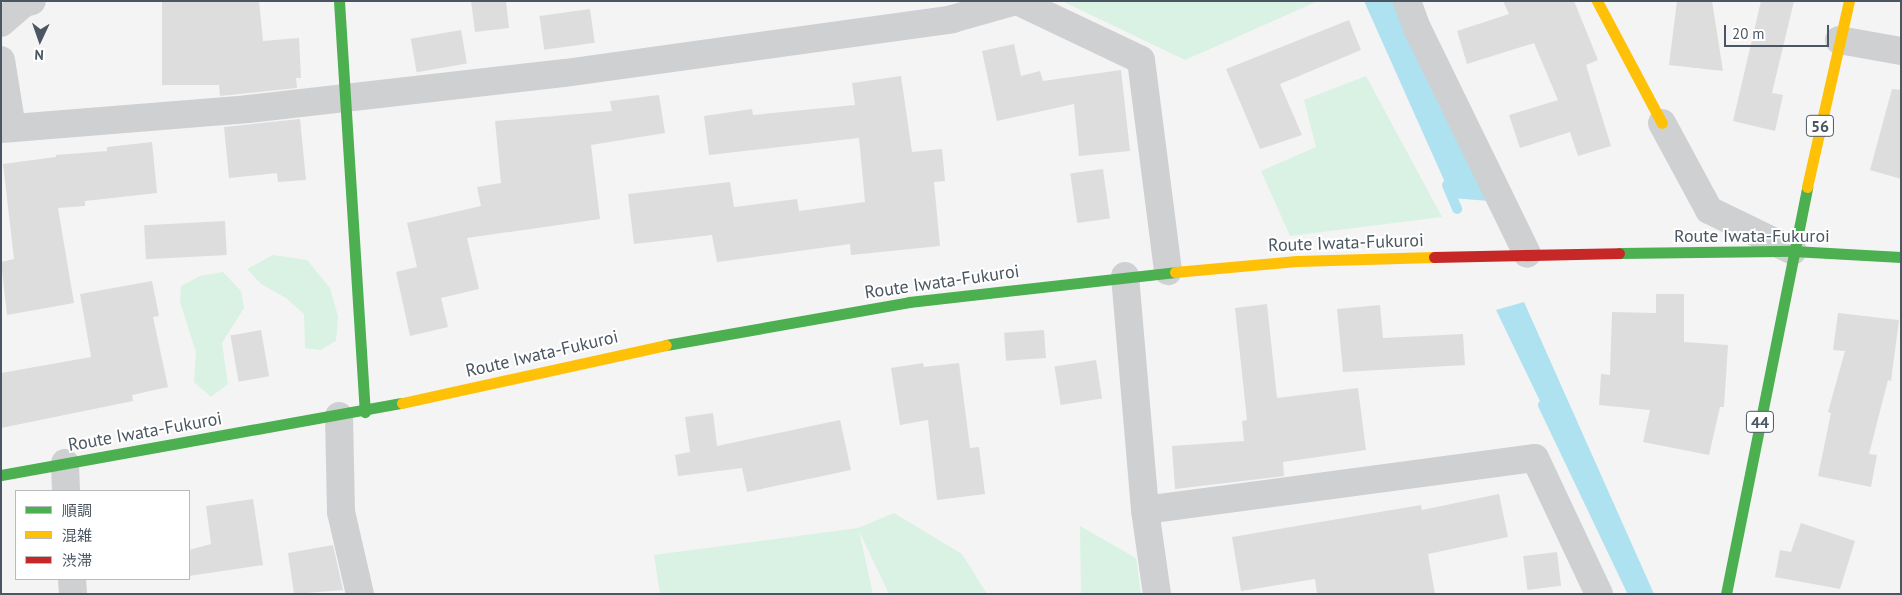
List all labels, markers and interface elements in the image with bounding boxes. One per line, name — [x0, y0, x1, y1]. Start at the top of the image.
north arrow — [15, 15, 65, 65]
scale bar — [1727, 15, 1832, 47]
text: 20 m — [1732, 24, 1765, 43]
text: N — [34, 46, 44, 64]
road number: 56 — [1805, 112, 1835, 140]
street label: Route Iwata-Fukuroi — [1674, 225, 1830, 247]
street label: Route Iwata-Fukuroi — [1268, 229, 1424, 257]
street label: Route Iwata-Fukuroi — [863, 260, 1021, 304]
street label: Route Iwata-Fukuroi — [464, 326, 620, 382]
street label: Route Iwata-Fukuroi — [66, 408, 224, 456]
road number: 44 — [1745, 408, 1775, 436]
legend — [15, 490, 190, 580]
text: 順調 — [62, 501, 92, 520]
text: 混雑 — [62, 526, 92, 545]
text: 渋滞 — [62, 551, 92, 570]

